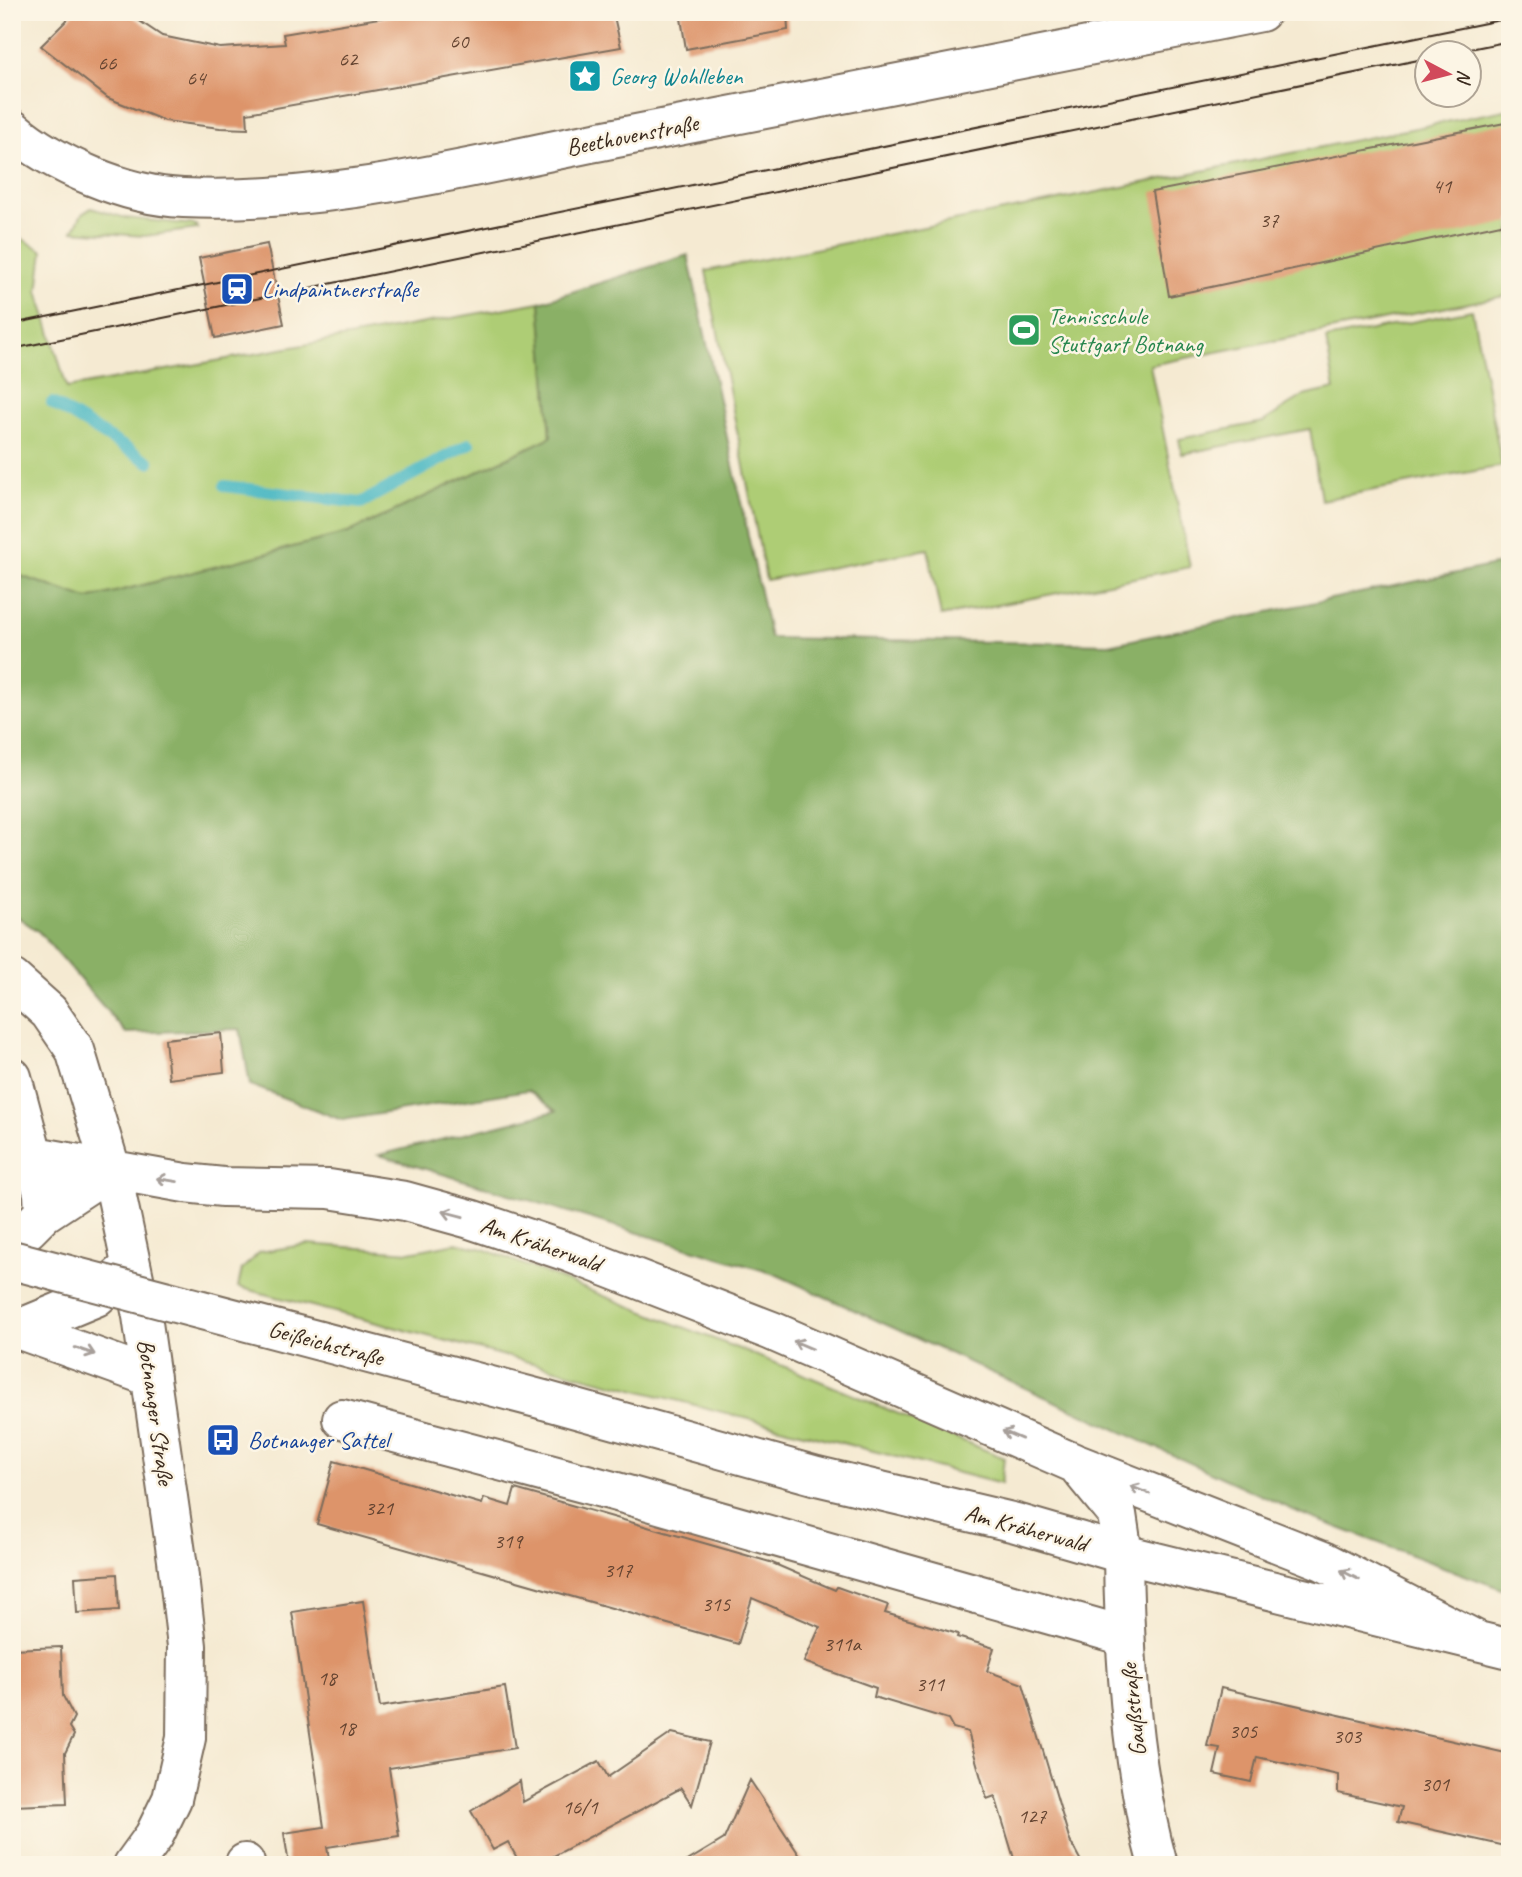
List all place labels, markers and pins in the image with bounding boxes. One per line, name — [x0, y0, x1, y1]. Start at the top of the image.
place icon: Georg Wohlleben — [566, 57, 604, 95]
place label: Georg Wohlleben — [610, 61, 744, 91]
station icon: Lindpaintnerstraße — [218, 270, 256, 308]
place label: Lindpaintnerstraße — [262, 274, 420, 304]
place label: Tennisschule Stuttgart Botnang — [1048, 301, 1204, 359]
sports icon: Tennisschule Stuttgart Botnang — [1005, 311, 1043, 349]
bus stop icon: Botnanger Sattel — [204, 1421, 242, 1459]
place label: Botnanger Sattel — [248, 1425, 392, 1455]

